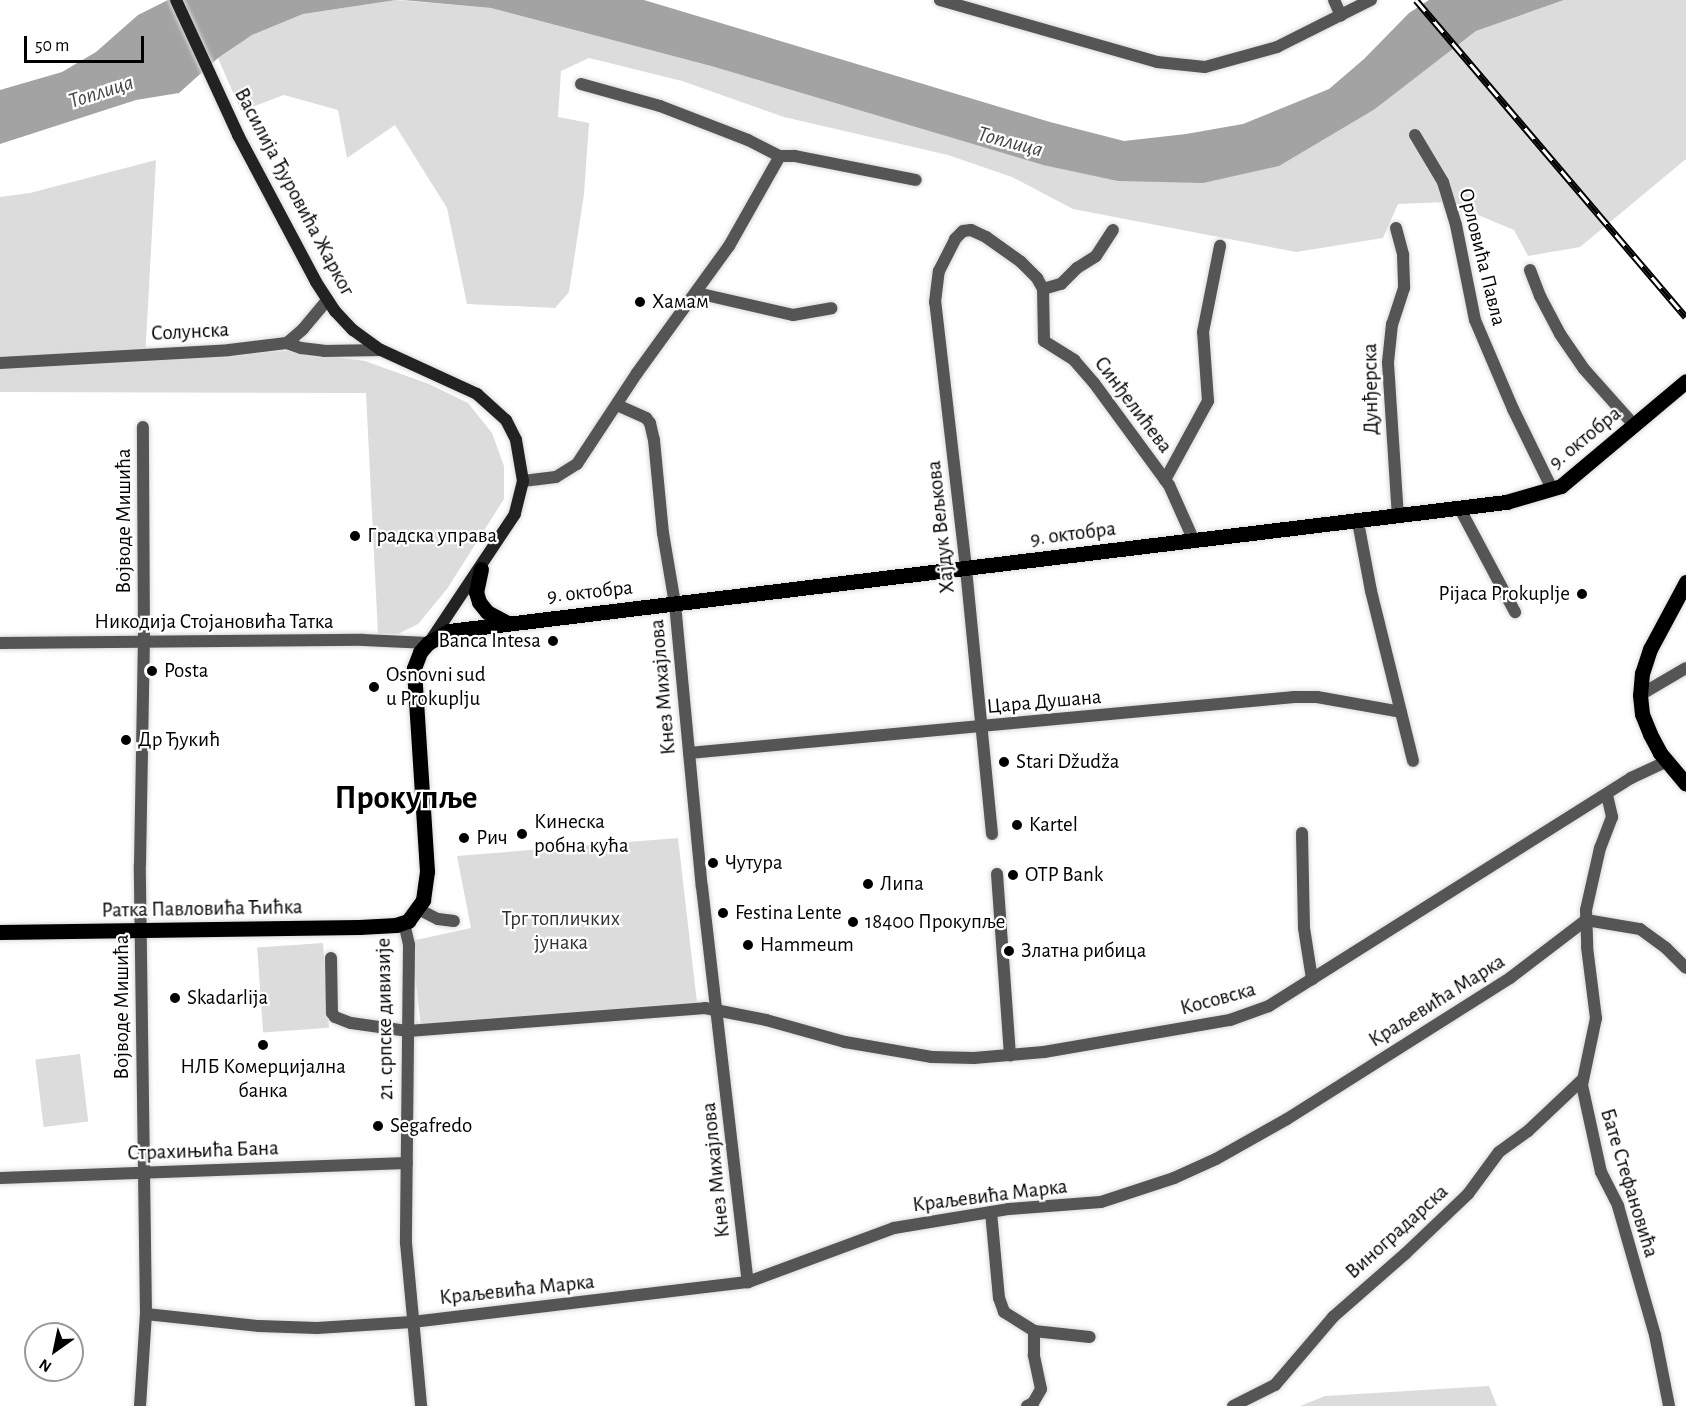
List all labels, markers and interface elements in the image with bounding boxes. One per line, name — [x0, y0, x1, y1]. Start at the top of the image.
scale bar — [27, 24, 147, 62]
text: 50 m — [35, 37, 69, 55]
water label: Топлица — [65, 69, 137, 115]
street label: Василија Ђуровића Жарког — [228, 84, 360, 300]
water label: Топлица — [974, 121, 1046, 163]
street label: Орловића Павла — [1453, 186, 1511, 328]
place label: Хамам — [652, 289, 709, 315]
marker: Хамам — [633, 295, 647, 309]
street label: Солунска — [150, 317, 230, 347]
street label: Дунђерска — [1358, 343, 1384, 435]
street label: Синђелићева — [1088, 352, 1178, 458]
street label: 9. октобра — [1544, 401, 1626, 475]
street label: Војводе Мишића — [111, 448, 137, 594]
street label: Хајдук Вељкова — [921, 459, 961, 595]
street label: 9. октобра — [1029, 516, 1117, 552]
place label: Градска управа — [367, 523, 497, 549]
marker: Градска управа — [348, 529, 362, 543]
street label: 9. октобра — [546, 575, 634, 609]
place label: Pijaca Prokuplje — [1439, 581, 1570, 607]
marker: Pijaca Prokuplje — [1575, 587, 1589, 601]
street label: Никодија Стојановића Татка — [94, 609, 334, 635]
street label: Кнез Михајлова — [645, 618, 681, 756]
place label: Banca Intesa — [439, 628, 541, 654]
marker: Banca Intesa — [546, 634, 560, 648]
place label: Posta — [164, 658, 209, 684]
place label: Osnovni sud u Prokuplju — [386, 662, 486, 712]
marker: Posta — [145, 664, 159, 678]
marker: Osnovni sud u Prokuplju — [367, 680, 381, 694]
street label: Цара Душана — [986, 684, 1102, 720]
place label: Др Ђукић — [138, 727, 220, 753]
marker: Др Ђукић — [119, 733, 133, 747]
place label: Stari Džudža — [1016, 749, 1120, 775]
marker: Stari Džudža — [997, 755, 1011, 769]
district label: Прокупље — [335, 779, 477, 819]
place label: Кинеска робна кућа — [534, 809, 629, 859]
place label: Kartel — [1029, 812, 1078, 838]
marker: Kartel — [1010, 818, 1024, 832]
place label: Рич — [476, 825, 508, 851]
marker: Кинеска робна кућа — [515, 827, 529, 841]
marker: Рич — [457, 831, 471, 845]
place label: Чутура — [725, 850, 782, 876]
marker: Чутура — [706, 856, 720, 870]
place label: OTP Bank — [1025, 862, 1103, 888]
marker: OTP Bank — [1006, 868, 1020, 882]
place label: Липа — [880, 871, 924, 897]
marker: Липа — [861, 877, 875, 891]
street label: Ратка Павловића Ћићка — [101, 895, 303, 923]
place label: Festina Lente — [735, 900, 842, 926]
park label: Трг топличких јунака — [502, 906, 620, 956]
marker: Festina Lente — [716, 906, 730, 920]
place label: 18400 Прокупље — [865, 909, 1005, 935]
marker: 18400 Прокупље — [846, 915, 860, 929]
place label: Hammeum — [760, 932, 854, 958]
street label: Војводе Мишића — [109, 934, 135, 1080]
street label: 21. српске дивизије — [371, 938, 399, 1100]
marker: Hammeum — [741, 938, 755, 952]
place label: Златна рибица — [1021, 938, 1146, 964]
marker: Златна рибица — [1002, 944, 1016, 958]
street label: Краљевића Марка — [1364, 949, 1510, 1053]
street label: Косовска — [1177, 977, 1259, 1021]
place label: Skadarlija — [187, 985, 268, 1011]
marker: Skadarlija — [168, 991, 182, 1005]
marker: НЛБ Комерцијална банка — [256, 1038, 270, 1052]
place label: НЛБ Комерцијална банка — [180, 1054, 346, 1104]
street label: Кнез Михајлова — [696, 1101, 736, 1239]
street label: Бате Стефановића — [1594, 1105, 1664, 1261]
place label: Segafredo — [390, 1113, 472, 1139]
marker: Segafredo — [371, 1119, 385, 1133]
street label: Страхињића Бана — [127, 1136, 279, 1166]
street label: Краљевића Марка — [911, 1174, 1069, 1218]
street label: Виноградарска — [1341, 1179, 1453, 1285]
street label: Краљевића Марка — [438, 1269, 596, 1311]
north arrow — [24, 1322, 84, 1382]
text: N — [36, 1356, 54, 1375]

